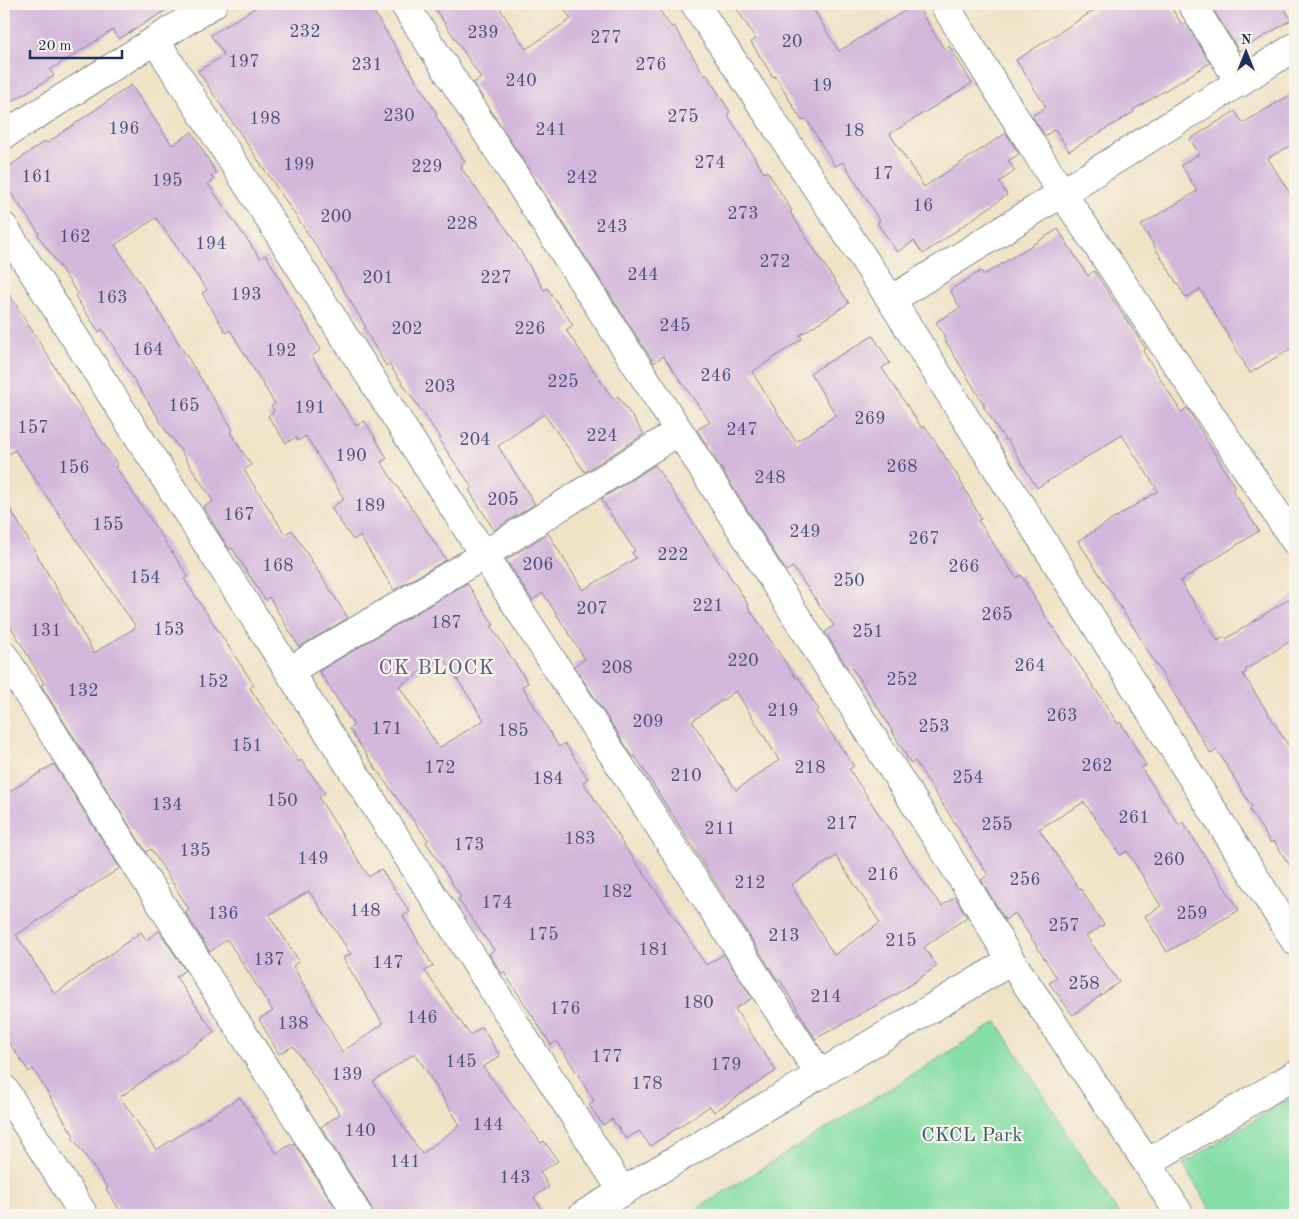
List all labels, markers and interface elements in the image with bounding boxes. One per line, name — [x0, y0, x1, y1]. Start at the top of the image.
house number: 232 — [289, 23, 321, 41]
house number: 239 — [467, 24, 499, 42]
scale bar — [30, 28, 122, 60]
north arrow — [1222, 28, 1272, 78]
house number: 277 — [590, 29, 622, 47]
house number: 20 — [782, 33, 802, 51]
text: N — [1241, 33, 1252, 47]
text: 20 m — [38, 39, 72, 54]
house number: 197 — [228, 53, 260, 71]
house number: 231 — [351, 56, 383, 74]
house number: 276 — [635, 56, 667, 74]
house number: 240 — [505, 72, 537, 90]
house number: 19 — [812, 77, 832, 95]
house number: 230 — [383, 107, 415, 125]
house number: 275 — [667, 108, 699, 126]
house number: 198 — [249, 110, 281, 128]
house number: 196 — [108, 120, 140, 138]
house number: 241 — [535, 121, 567, 139]
house number: 18 — [844, 122, 864, 140]
house number: 274 — [694, 154, 726, 172]
house number: 199 — [283, 156, 315, 174]
house number: 229 — [411, 158, 443, 176]
house number: 17 — [873, 165, 893, 183]
house number: 161 — [21, 168, 53, 186]
house number: 242 — [566, 169, 598, 187]
house number: 195 — [151, 172, 183, 190]
house number: 16 — [913, 197, 933, 215]
house number: 273 — [727, 205, 759, 223]
house number: 200 — [320, 208, 352, 226]
house number: 228 — [446, 215, 478, 233]
house number: 243 — [596, 218, 628, 236]
house number: 162 — [59, 228, 91, 246]
house number: 194 — [195, 235, 227, 253]
house number: 272 — [759, 253, 791, 271]
house number: 244 — [627, 266, 659, 284]
house number: 201 — [362, 269, 394, 287]
house number: 227 — [480, 269, 512, 287]
house number: 193 — [230, 286, 262, 304]
house number: 163 — [96, 289, 128, 307]
house number: 245 — [659, 317, 691, 335]
house number: 202 — [391, 320, 423, 338]
house number: 226 — [514, 320, 546, 338]
house number: 164 — [132, 341, 164, 359]
house number: 192 — [265, 342, 297, 360]
house number: 246 — [700, 367, 732, 385]
house number: 225 — [547, 373, 579, 391]
house number: 203 — [424, 378, 456, 396]
house number: 165 — [168, 397, 200, 415]
house number: 191 — [294, 399, 326, 417]
house number: 269 — [854, 410, 886, 428]
house number: 157 — [17, 419, 49, 437]
house number: 247 — [726, 421, 758, 439]
house number: 224 — [586, 427, 618, 445]
house number: 204 — [459, 431, 491, 449]
house number: 190 — [335, 447, 367, 465]
house number: 268 — [886, 458, 918, 476]
house number: 156 — [58, 459, 90, 477]
house number: 248 — [754, 469, 786, 487]
house number: 205 — [487, 491, 519, 509]
house number: 189 — [354, 497, 386, 515]
house number: 167 — [223, 506, 255, 524]
house number: 155 — [92, 516, 124, 534]
house number: 249 — [789, 523, 821, 541]
house number: 267 — [908, 530, 940, 548]
house number: 222 — [657, 546, 689, 564]
house number: 206 — [522, 556, 554, 574]
house number: 168 — [262, 557, 294, 575]
house number: 266 — [948, 558, 980, 576]
house number: 154 — [129, 569, 161, 587]
house number: 250 — [833, 572, 865, 590]
house number: 221 — [692, 597, 724, 615]
house number: 207 — [576, 600, 608, 618]
house number: 265 — [981, 606, 1013, 624]
house number: 187 — [430, 614, 462, 632]
house number: 153 — [153, 621, 185, 639]
house number: 131 — [30, 622, 62, 640]
house number: 251 — [852, 623, 884, 641]
house number: 220 — [727, 652, 759, 670]
house number: 264 — [1014, 657, 1046, 675]
district label: CK BLOCK — [378, 658, 496, 679]
house number: 208 — [601, 659, 633, 677]
house number: 252 — [886, 671, 918, 689]
house number: 152 — [197, 673, 229, 691]
house number: 132 — [67, 682, 99, 700]
house number: 219 — [767, 702, 799, 720]
house number: 263 — [1046, 707, 1078, 725]
house number: 209 — [632, 713, 664, 731]
house number: 253 — [918, 718, 950, 736]
house number: 171 — [371, 720, 403, 738]
house number: 185 — [497, 722, 529, 740]
house number: 151 — [231, 737, 263, 755]
house number: 262 — [1081, 757, 1113, 775]
house number: 172 — [424, 759, 456, 777]
house number: 218 — [794, 759, 826, 777]
house number: 210 — [670, 767, 702, 785]
house number: 254 — [952, 769, 984, 787]
house number: 184 — [532, 770, 564, 788]
house number: 150 — [266, 792, 298, 810]
house number: 134 — [151, 796, 183, 814]
house number: 261 — [1118, 809, 1150, 827]
house number: 217 — [826, 815, 858, 833]
house number: 255 — [981, 816, 1013, 834]
house number: 211 — [704, 820, 736, 838]
house number: 183 — [564, 830, 596, 848]
house number: 173 — [453, 836, 485, 854]
house number: 135 — [179, 842, 211, 860]
house number: 149 — [297, 850, 329, 868]
house number: 260 — [1153, 851, 1185, 869]
house number: 216 — [867, 866, 899, 884]
house number: 256 — [1009, 871, 1041, 889]
house number: 212 — [734, 874, 766, 892]
house number: 182 — [601, 883, 633, 901]
house number: 174 — [481, 894, 513, 912]
house number: 148 — [349, 902, 381, 920]
house number: 136 — [207, 905, 239, 923]
house number: 259 — [1176, 905, 1208, 923]
house number: 257 — [1048, 917, 1080, 935]
house number: 175 — [527, 926, 559, 944]
house number: 213 — [768, 927, 800, 945]
house number: 215 — [885, 932, 917, 950]
house number: 181 — [638, 941, 670, 959]
house number: 137 — [253, 951, 285, 969]
house number: 147 — [372, 954, 404, 972]
house number: 258 — [1068, 975, 1100, 993]
house number: 214 — [810, 988, 842, 1006]
house number: 180 — [682, 994, 714, 1012]
house number: 176 — [549, 1000, 581, 1018]
house number: 146 — [406, 1009, 438, 1027]
house number: 138 — [277, 1015, 309, 1033]
house number: 177 — [591, 1048, 623, 1066]
house number: 145 — [445, 1053, 477, 1071]
house number: 179 — [710, 1056, 742, 1074]
house number: 139 — [331, 1066, 363, 1084]
house number: 178 — [631, 1075, 663, 1093]
house number: 144 — [472, 1116, 504, 1134]
house number: 140 — [344, 1122, 376, 1140]
park label: CKCL Park — [921, 1126, 1023, 1146]
house number: 141 — [389, 1153, 421, 1171]
house number: 143 — [499, 1169, 531, 1187]

